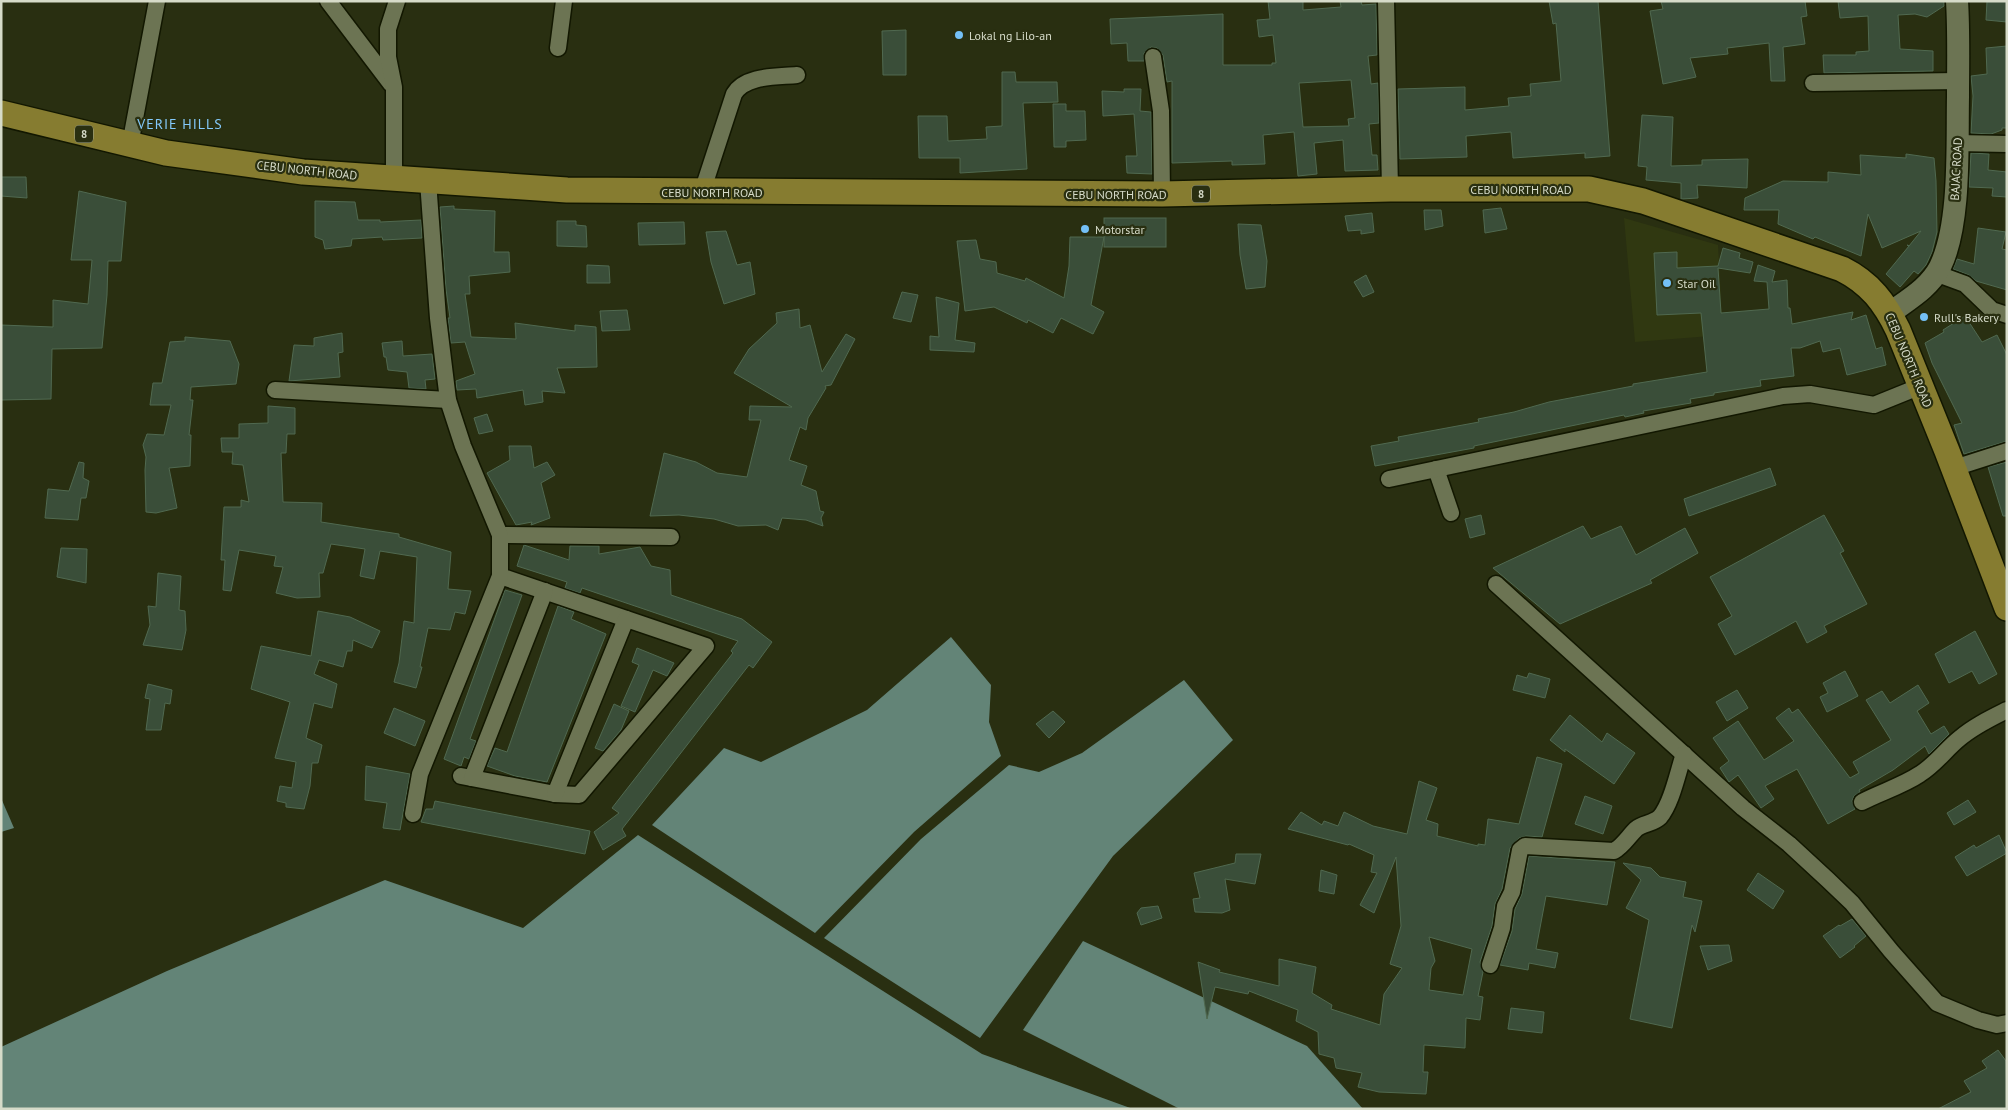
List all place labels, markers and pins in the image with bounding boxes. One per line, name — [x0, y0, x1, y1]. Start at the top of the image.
place label: Lokal ng Lilo-an — [969, 28, 1052, 43]
marker: Lokal ng Lilo-an — [953, 29, 965, 41]
place label: Motorstar — [1095, 222, 1145, 237]
marker: Motorstar — [1079, 223, 1091, 235]
place label: Star Oil — [1677, 276, 1716, 291]
marker: Star Oil — [1661, 277, 1673, 289]
place label: Rull's Bakery — [1934, 310, 1999, 325]
marker: Rull's Bakery — [1918, 311, 1930, 323]

